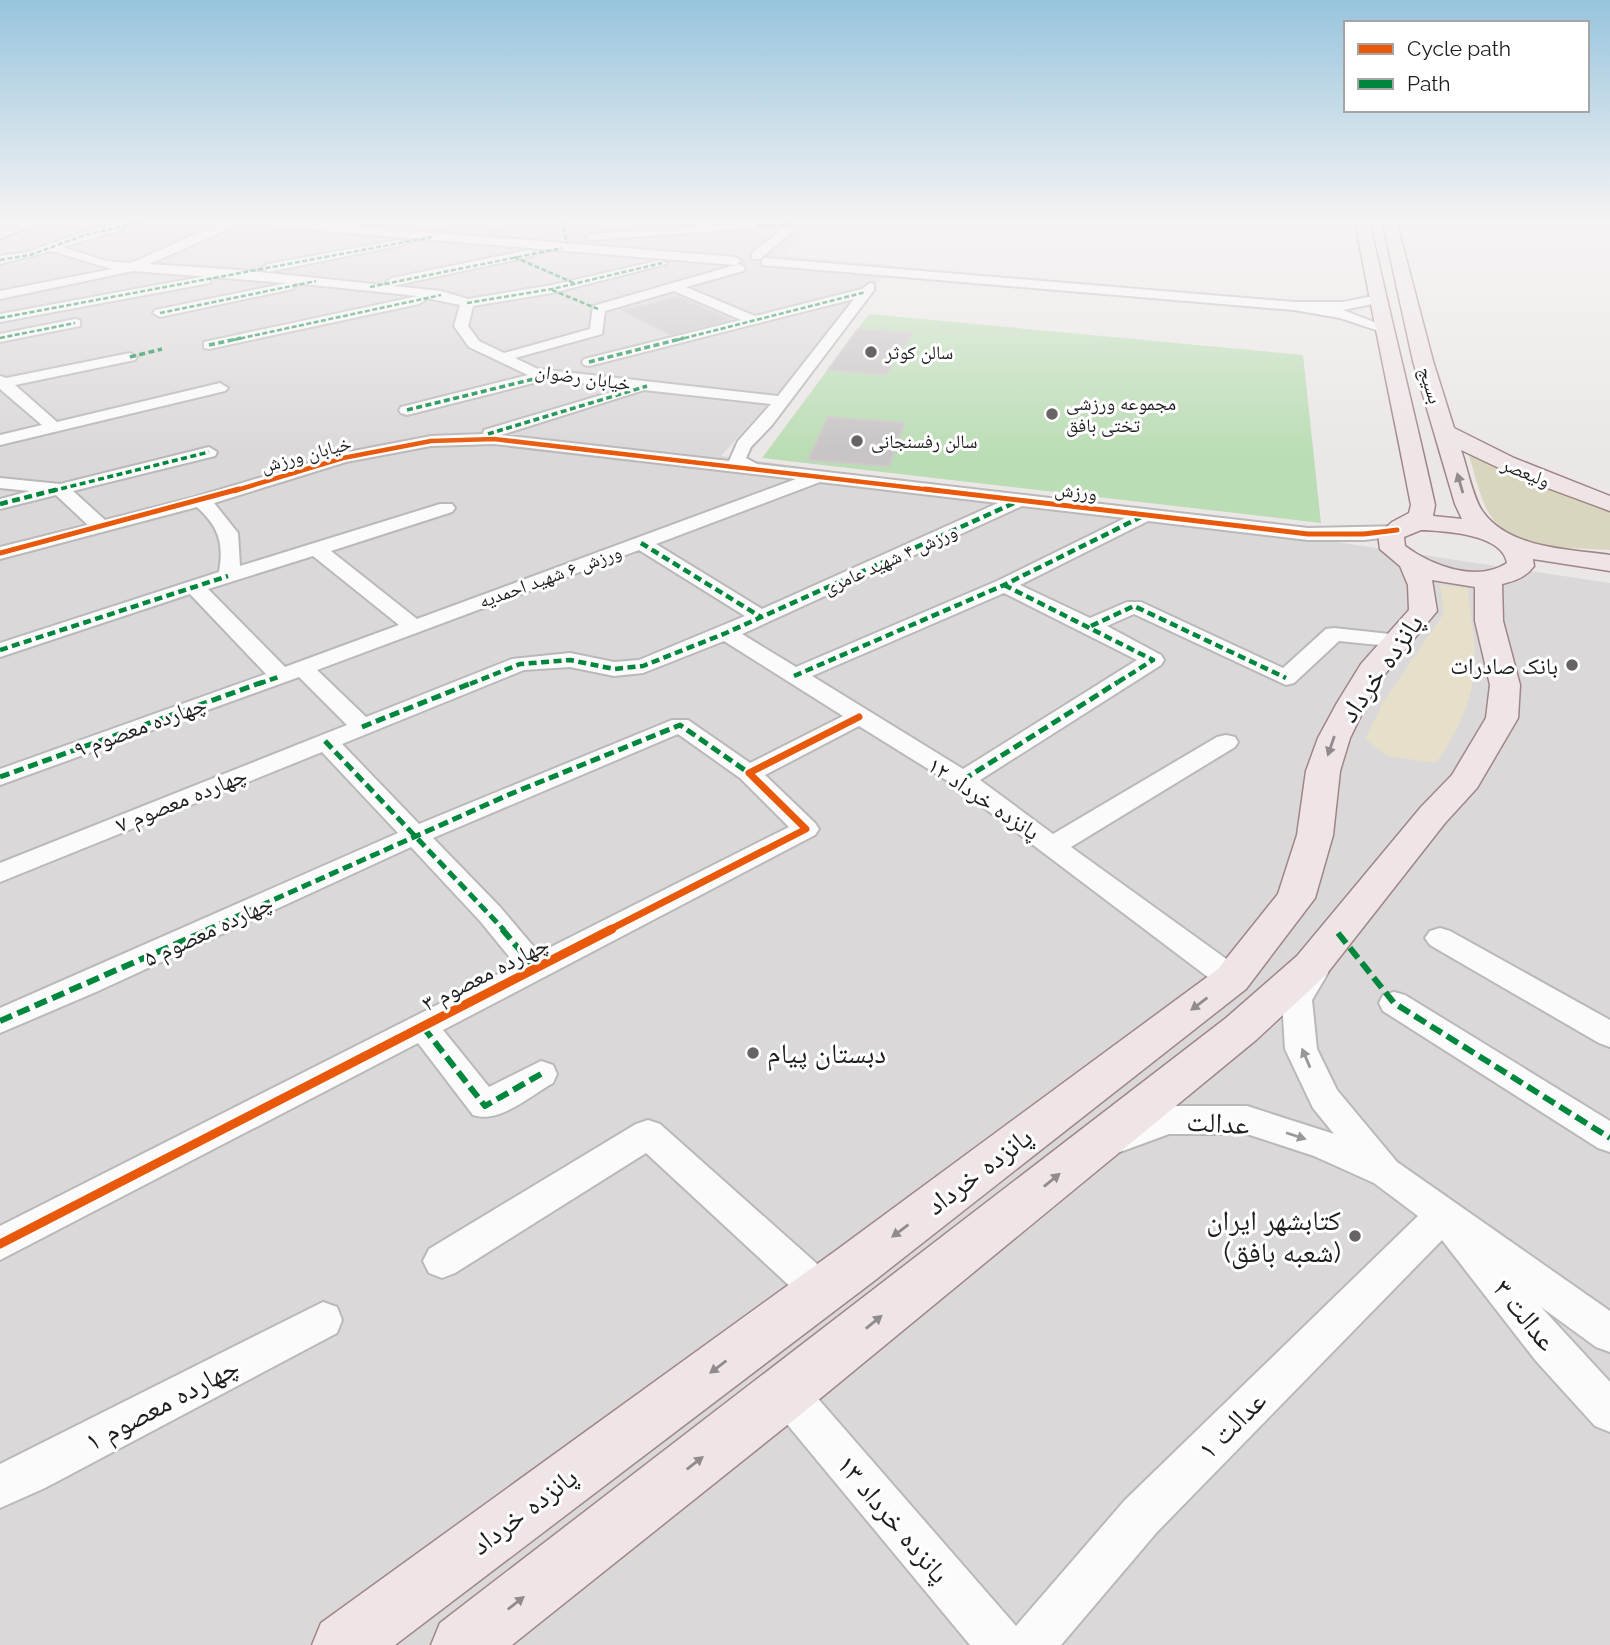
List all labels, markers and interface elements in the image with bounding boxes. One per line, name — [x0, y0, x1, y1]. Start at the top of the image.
legend — [1344, 21, 1589, 112]
text: Cycle path — [1407, 36, 1511, 61]
text: Path — [1407, 71, 1451, 96]
place label: سالن کوثر — [884, 341, 953, 364]
marker: سالن کوثر — [863, 344, 879, 360]
street label: خیابان رضوان — [534, 359, 632, 396]
street label: بسیج — [1413, 364, 1447, 407]
place label: مجموعه ورزشی تختی بافق — [1066, 392, 1176, 437]
marker: مجموعه ورزشی تختی بافق — [1044, 406, 1060, 422]
place label: سالن رفسنجانی — [871, 430, 978, 453]
street label: خیابان ورزش — [258, 431, 354, 478]
marker: سالن رفسنجانی — [849, 433, 865, 449]
street label: ولیعصر — [1497, 452, 1553, 493]
one-way arrow — [1455, 472, 1465, 493]
street label: ورزش — [1053, 477, 1099, 506]
street label: ورزش ۴ شهید عامری — [820, 520, 961, 599]
street label: ورزش ۶ شهید احمدیه — [476, 540, 625, 613]
street label: پانزده خرداد — [1332, 607, 1430, 729]
place label: بانک صادرات — [1450, 652, 1558, 679]
marker: بانک صادرات — [1564, 657, 1580, 673]
street label: چهارده معصوم ۹ — [70, 690, 211, 765]
one-way arrow — [1325, 736, 1336, 757]
street label: پانزده خرداد ۱۲ — [922, 751, 1045, 846]
street label: چهارده معصوم ۷ — [112, 760, 252, 840]
street label: چهارده معصوم ۵ — [139, 888, 278, 974]
street label: چهارده معصوم ۳ — [417, 929, 554, 1019]
one-way arrow — [1190, 997, 1208, 1012]
place label: دبستان پیام — [767, 1037, 886, 1072]
marker: دبستان پیام — [745, 1045, 761, 1061]
one-way arrow — [1300, 1047, 1311, 1068]
street label: عدالت — [1186, 1105, 1250, 1141]
street label: پانزده خرداد — [919, 1120, 1039, 1222]
one-way arrow — [1286, 1131, 1307, 1142]
one-way arrow — [1043, 1173, 1060, 1188]
place label: کتابشهر ایران (شعبه بافق) — [1206, 1204, 1341, 1270]
one-way arrow — [892, 1223, 910, 1238]
marker: کتابشهر ایران (شعبه بافق) — [1347, 1228, 1363, 1244]
street label: عدالت ۳ — [1486, 1273, 1564, 1357]
one-way arrow — [864, 1314, 882, 1329]
street label: چهارده معصوم ۱ — [80, 1350, 245, 1460]
one-way arrow — [709, 1359, 727, 1373]
street label: عدالت ۱ — [1191, 1384, 1273, 1466]
street label: پانزده خرداد ۱۳ — [830, 1448, 956, 1590]
one-way arrow — [687, 1456, 704, 1471]
street label: پانزده خرداد — [464, 1460, 584, 1562]
one-way arrow — [508, 1596, 525, 1611]

